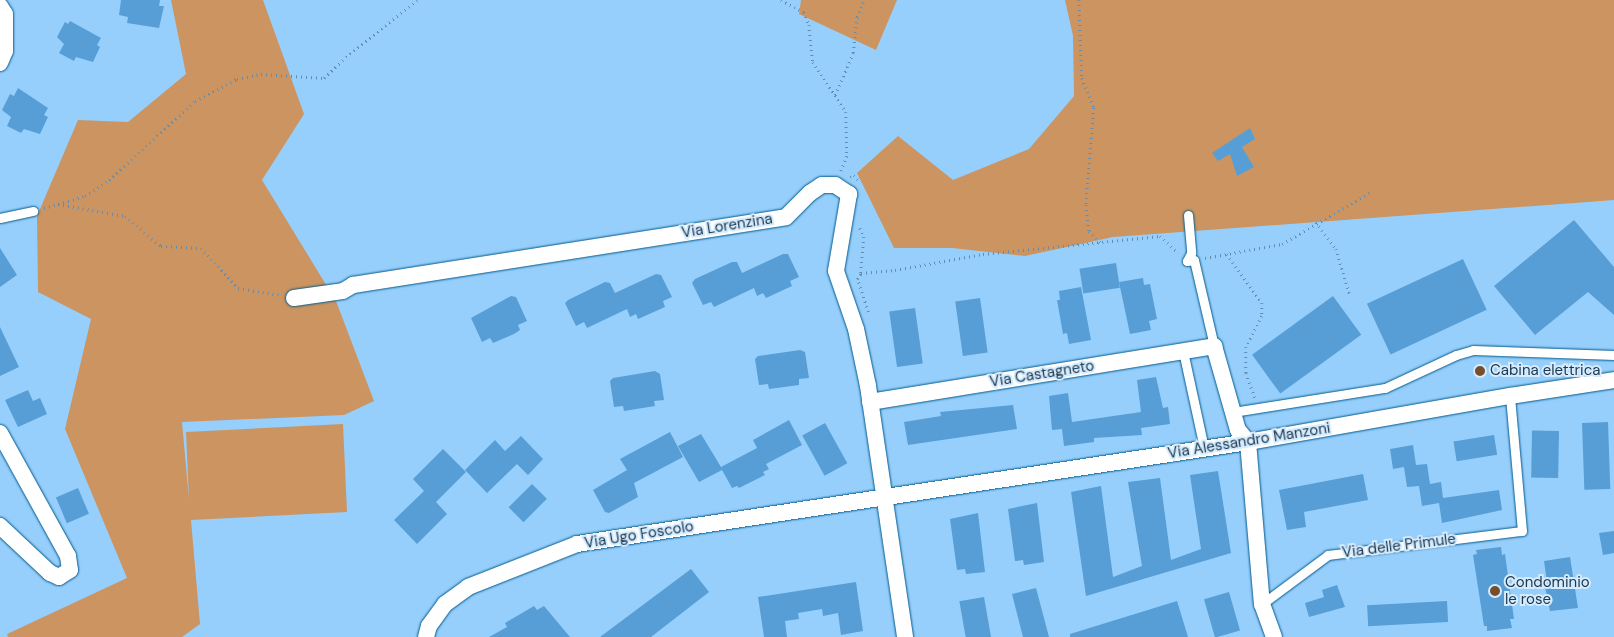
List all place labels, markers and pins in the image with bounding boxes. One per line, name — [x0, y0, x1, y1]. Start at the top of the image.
place label: Cabina elettrica — [1490, 362, 1600, 380]
marker: Cabina elettrica — [1474, 365, 1486, 377]
place label: Condominio le rose — [1505, 573, 1590, 608]
marker: Condominio le rose — [1489, 585, 1501, 597]

